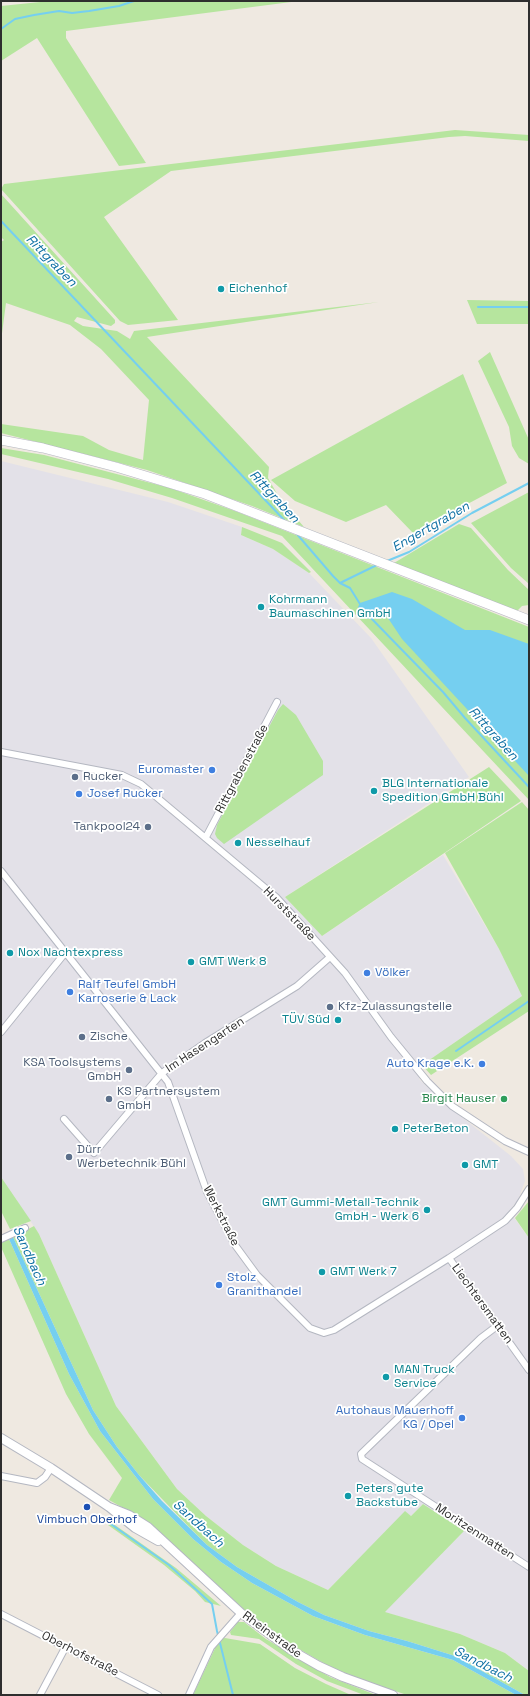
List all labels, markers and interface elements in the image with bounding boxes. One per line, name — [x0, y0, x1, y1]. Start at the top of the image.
water label: Rittgraben — [22, 232, 80, 290]
place label: Eichenhof — [229, 282, 288, 296]
marker: Eichenhof — [216, 284, 226, 294]
water label: Rittgraben — [246, 468, 302, 526]
water label: Engertgraben — [390, 499, 472, 555]
place label: Kohrmann Baumaschinen GmbH — [269, 593, 391, 621]
marker: Kohrmann Baumaschinen GmbH — [256, 602, 266, 612]
water label: Rittgraben — [465, 704, 521, 764]
street label: Rittgrabenstraße — [213, 722, 271, 816]
place label: Euromaster — [138, 763, 204, 777]
marker: Euromaster — [207, 765, 217, 775]
place label: Rucker — [83, 770, 123, 784]
marker: Rucker — [70, 772, 80, 782]
place label: BLG Internationale Spedition GmbH Bühl — [382, 777, 504, 805]
marker: BLG Internationale Spedition GmbH Bühl — [369, 786, 379, 796]
place label: Josef Rucker — [87, 787, 163, 801]
marker: Josef Rucker — [74, 789, 84, 799]
place label: Tankpool24 — [73, 820, 140, 834]
marker: Tankpool24 — [143, 822, 153, 832]
place label: Nesselhauf — [246, 836, 311, 850]
marker: Nesselhauf — [233, 838, 243, 848]
street label: Hurststraße — [260, 884, 318, 944]
place label: Nox Nachtexpress — [18, 946, 123, 960]
marker: Nox Nachtexpress — [5, 948, 15, 958]
place label: GMT Werk 8 — [199, 955, 266, 969]
marker: GMT Werk 8 — [186, 957, 196, 967]
place label: Völker — [375, 966, 410, 980]
marker: Völker — [362, 968, 372, 978]
place label: Ralf Teufel GmbH Karroserie & Lack — [78, 978, 177, 1006]
marker: Ralf Teufel GmbH Karroserie & Lack — [65, 987, 75, 997]
place label: Kfz-Zulassungstelle — [338, 1000, 452, 1014]
marker: Kfz-Zulassungstelle — [325, 1002, 335, 1012]
place label: TÜV Süd — [282, 1013, 330, 1027]
street label: Im Hasengarten — [163, 1014, 247, 1076]
marker: TÜV Süd — [333, 1015, 343, 1025]
place label: Zische — [90, 1030, 128, 1044]
marker: Zische — [77, 1032, 87, 1042]
place label: KSA Toolsystems GmbH — [23, 1056, 121, 1084]
place label: Auto Krage e.K. — [387, 1057, 474, 1071]
marker: Auto Krage e.K. — [477, 1059, 487, 1069]
marker: KSA Toolsystems GmbH — [124, 1065, 134, 1075]
place label: KS Partnersystem GmbH — [117, 1085, 220, 1113]
place label: Birgit Hauser — [422, 1092, 496, 1106]
marker: KS Partnersystem GmbH — [104, 1094, 114, 1104]
marker: Birgit Hauser — [499, 1094, 509, 1104]
place label: PeterBeton — [403, 1122, 469, 1136]
marker: PeterBeton — [390, 1124, 400, 1134]
place label: Dürr Werbetechnik Bühl — [77, 1143, 186, 1171]
marker: Dürr Werbetechnik Bühl — [64, 1152, 74, 1162]
place label: GMT — [473, 1158, 498, 1172]
marker: GMT — [460, 1160, 470, 1170]
street label: Werkstraße — [200, 1183, 242, 1249]
place label: GMT Gummi-Metall-Technik GmbH - Werk 6 — [262, 1196, 419, 1224]
marker: GMT Gummi-Metall-Technik GmbH - Werk 6 — [422, 1205, 432, 1215]
water label: Sandbach — [9, 1224, 49, 1288]
street label: Liechtersmatten — [448, 1261, 516, 1347]
place label: GMT Werk 7 — [330, 1265, 397, 1279]
marker: GMT Werk 7 — [317, 1267, 327, 1277]
place label: Stolz Granithandel — [227, 1271, 301, 1299]
marker: Stolz Granithandel — [214, 1280, 224, 1290]
place label: MAN Truck Service — [394, 1363, 455, 1391]
marker: MAN Truck Service — [381, 1372, 391, 1382]
place label: Autohaus Mauerhoff KG / Opel — [336, 1404, 454, 1432]
marker: Autohaus Mauerhoff KG / Opel — [457, 1413, 467, 1423]
place label: Peters gute Backstube — [356, 1482, 424, 1510]
marker: Peters gute Backstube — [343, 1491, 353, 1501]
water label: Sandbach — [169, 1497, 227, 1551]
street label: Moritzenmatten — [432, 1501, 518, 1563]
marker: Vimbuch Oberhof — [82, 1502, 92, 1512]
place label: Vimbuch Oberhof — [37, 1513, 137, 1527]
street label: Rheinstraße — [239, 1609, 305, 1661]
street label: Oberhofstraße — [39, 1628, 121, 1680]
water label: Sandbach — [451, 1644, 515, 1686]

